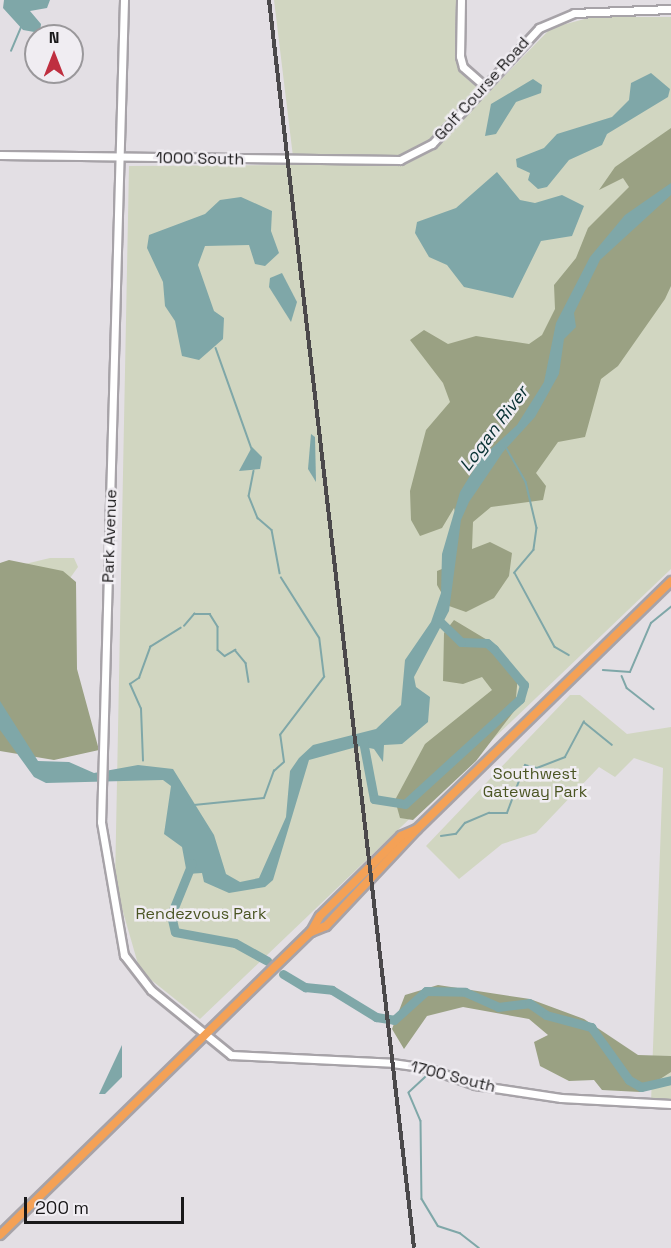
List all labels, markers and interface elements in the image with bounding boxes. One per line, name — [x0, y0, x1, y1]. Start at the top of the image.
north arrow — [24, 24, 84, 84]
text: N — [49, 27, 59, 48]
street label: Golf Course Road — [430, 33, 534, 145]
street label: 1000 South — [156, 149, 244, 169]
water label: Logan River — [455, 382, 533, 476]
street label: Park Avenue — [99, 489, 121, 583]
park label: Southwest Gateway Park — [483, 764, 587, 802]
park label: Rendezvous Park — [136, 904, 266, 924]
street label: 1700 South — [409, 1057, 497, 1097]
scale bar — [27, 1185, 188, 1223]
text: 200 m — [35, 1196, 89, 1219]

